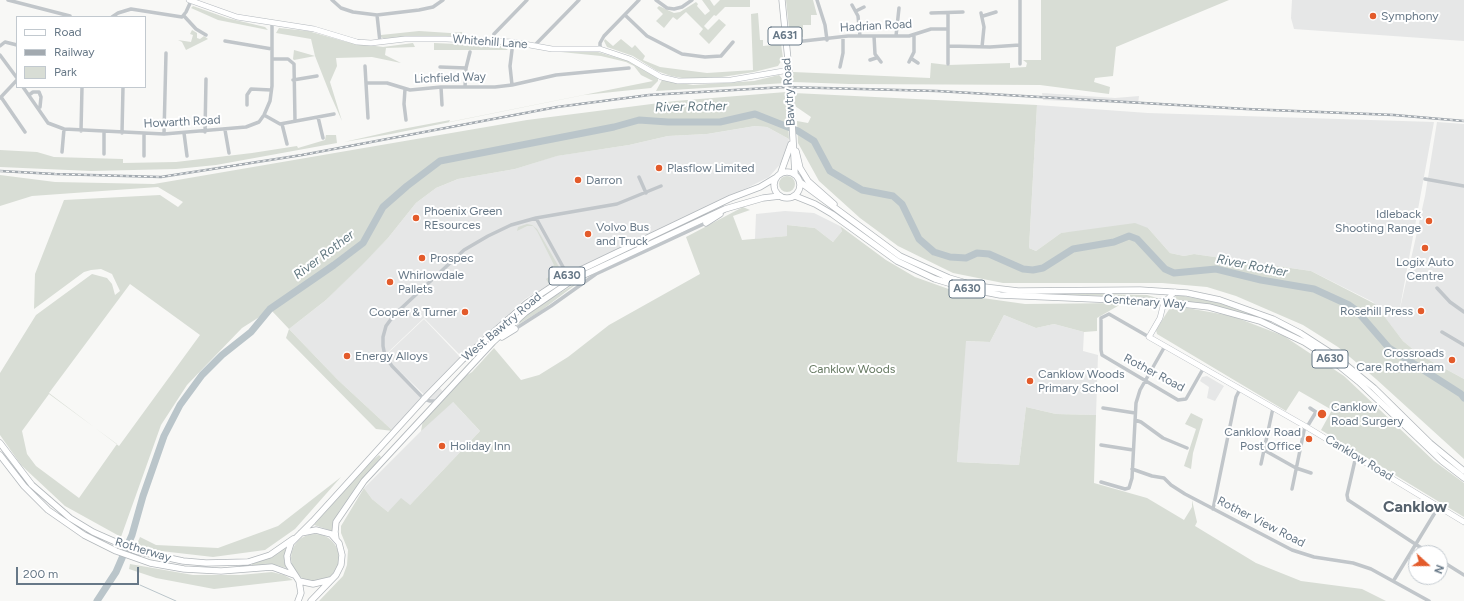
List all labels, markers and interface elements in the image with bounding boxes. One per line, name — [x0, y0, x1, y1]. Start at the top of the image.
place label: Symphony — [1381, 9, 1439, 23]
marker: Symphony — [1368, 11, 1378, 21]
legend — [16, 16, 146, 88]
street label: Hadrian Road — [839, 17, 913, 35]
text: Road — [54, 25, 82, 39]
road number: A631 — [768, 27, 802, 45]
street label: Whitehill Lane — [452, 32, 528, 52]
text: Railway — [54, 45, 95, 59]
street label: Bawtry Road — [779, 57, 799, 127]
text: Park — [54, 65, 77, 79]
street label: Lichfield Way — [414, 70, 486, 86]
water label: River Rother — [655, 99, 727, 115]
street label: Howarth Road — [143, 113, 221, 131]
place label: Plasflow Limited — [667, 161, 755, 175]
marker: Plasflow Limited — [654, 163, 664, 173]
place label: Darron — [586, 173, 622, 187]
marker: Darron — [573, 175, 583, 185]
place label: Phoenix Green REsources — [424, 204, 502, 232]
place label: Idleback Shooting Range — [1335, 207, 1421, 235]
marker: Phoenix Green REsources — [411, 213, 421, 223]
marker: Idleback Shooting Range — [1424, 216, 1434, 226]
place label: Volvo Bus and Truck — [596, 220, 649, 248]
water label: River Rother — [291, 227, 357, 283]
marker: Volvo Bus and Truck — [583, 229, 593, 239]
marker: Logix Auto Centre — [1420, 243, 1430, 253]
place label: Prospec — [430, 251, 474, 265]
water label: River Rother — [1215, 251, 1289, 281]
marker: Prospec — [417, 253, 427, 263]
place label: Logix Auto Centre — [1396, 255, 1454, 283]
road number: A630 — [549, 267, 585, 285]
place label: Whirlowdale Pallets — [398, 268, 464, 296]
marker: Whirlowdale Pallets — [385, 277, 395, 287]
road number: A630 — [949, 280, 985, 298]
street label: West Bawtry Road — [459, 290, 545, 364]
street label: Centenary Way — [1103, 292, 1187, 312]
place label: Rosehill Press — [1340, 304, 1413, 318]
place label: Cooper & Turner — [369, 305, 457, 319]
marker: Rosehill Press — [1416, 306, 1426, 316]
marker: Cooper & Turner — [460, 307, 470, 317]
place label: Crossroads Care Rotherham — [1356, 346, 1444, 374]
place label: Energy Alloys — [355, 349, 428, 363]
road number: A630 — [1312, 350, 1348, 368]
marker: Energy Alloys — [342, 351, 352, 361]
street label: Rother Road — [1121, 351, 1187, 395]
marker: Crossroads Care Rotherham — [1447, 355, 1457, 365]
park label: Canklow Woods — [809, 362, 895, 376]
place label: Canklow Woods Primary School — [1038, 367, 1125, 395]
marker: Canklow Woods Primary School — [1025, 376, 1035, 386]
place label: Canklow Road Surgery — [1331, 400, 1404, 428]
marker: Canklow Road Surgery — [1316, 408, 1328, 420]
place label: Canklow Road Post Office — [1224, 425, 1301, 453]
street label: Canklow Road — [1322, 432, 1396, 484]
marker: Canklow Road Post Office — [1304, 434, 1314, 444]
place label: Holiday Inn — [450, 439, 510, 453]
marker: Holiday Inn — [437, 441, 447, 451]
street label: Rother View Road — [1215, 494, 1307, 550]
district label: Canklow — [1383, 497, 1447, 517]
street label: Rotherway — [113, 535, 173, 565]
north arrow — [1408, 545, 1448, 585]
scale bar — [18, 559, 141, 585]
text: N — [1431, 563, 1446, 575]
text: 200 m — [23, 567, 58, 581]

